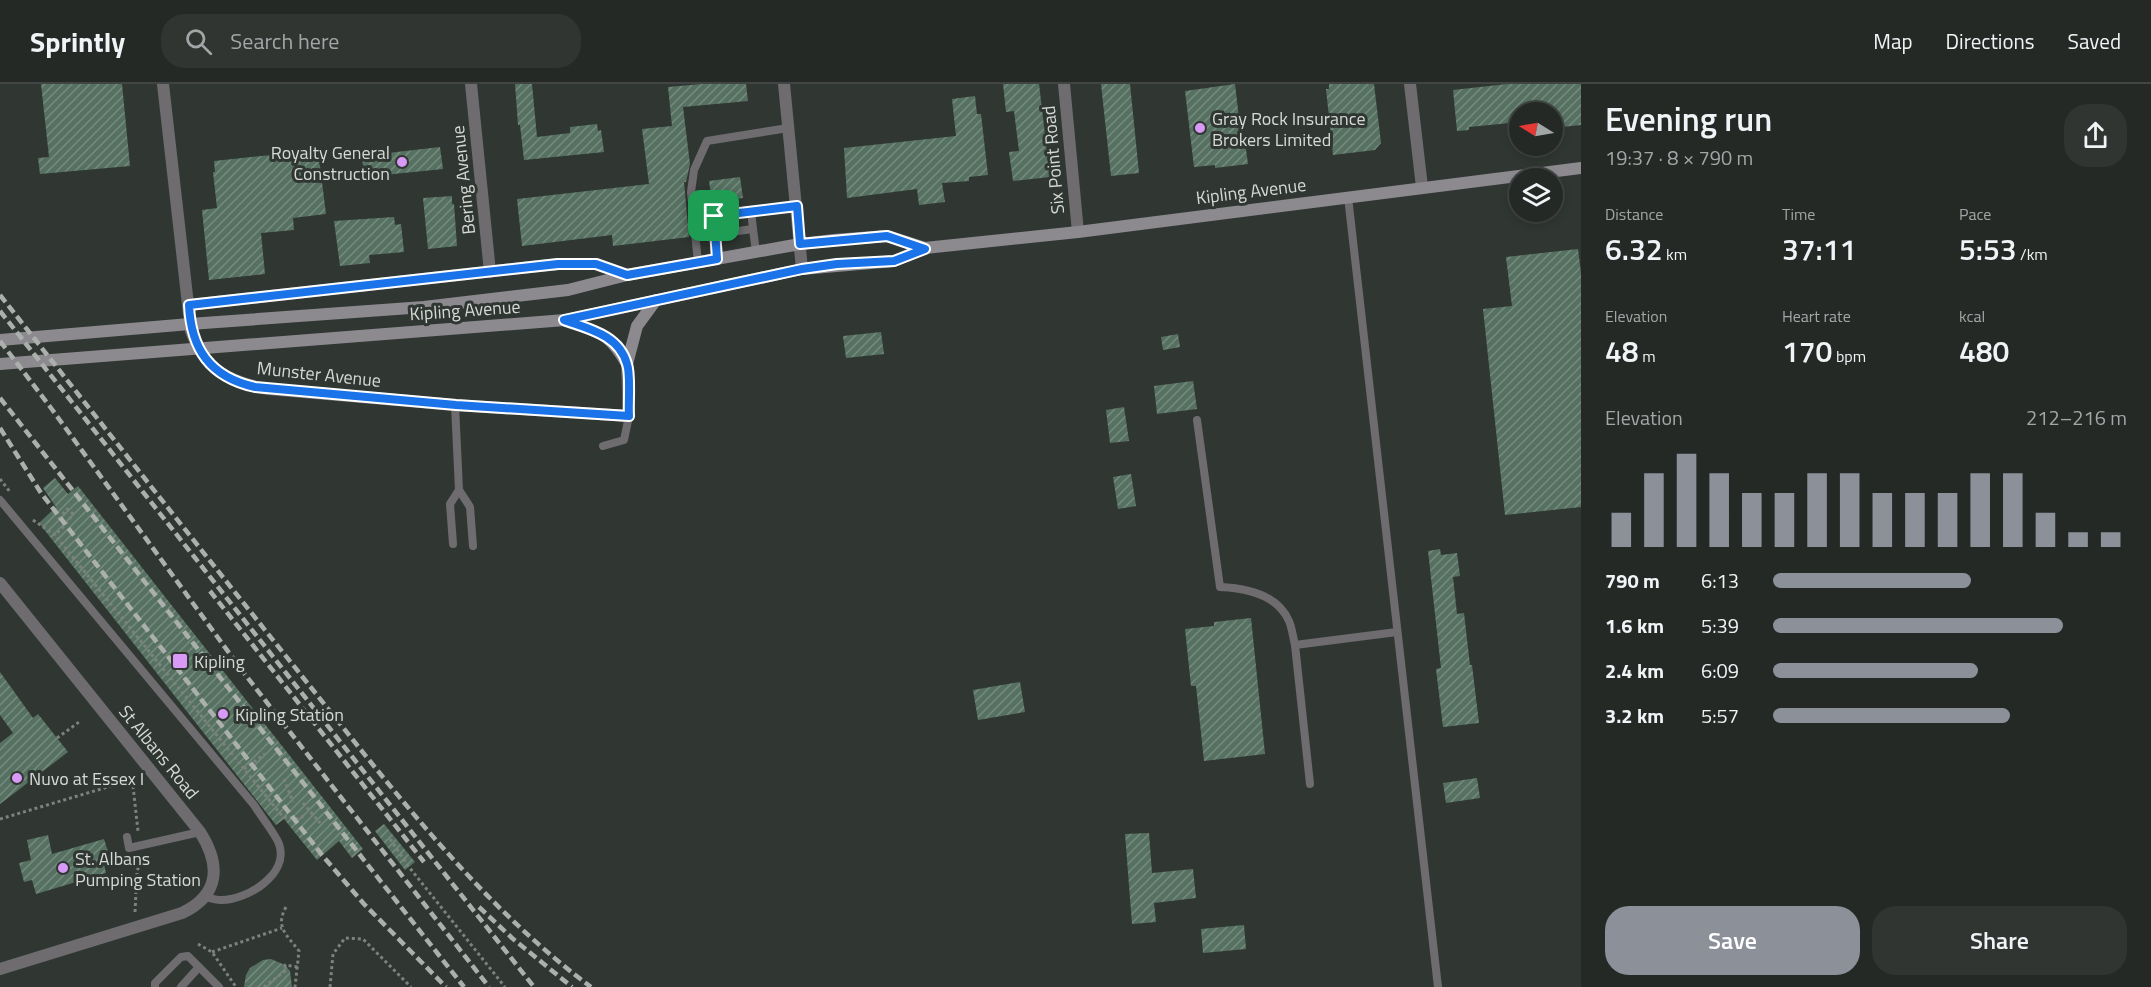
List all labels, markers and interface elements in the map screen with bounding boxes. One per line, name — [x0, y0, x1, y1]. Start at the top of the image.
search box — [161, 14, 581, 68]
text: Sprintly — [30, 20, 125, 63]
text: Search here — [230, 24, 339, 58]
icon: search — [182, 25, 215, 58]
text: Map — [1873, 25, 1913, 57]
text: Directions — [1946, 25, 2035, 57]
text: Saved — [2068, 25, 2121, 57]
text: Evening run — [1605, 94, 1772, 144]
north arrow — [1509, 102, 1563, 156]
map controls — [1509, 102, 1563, 222]
button: share — [2064, 104, 2127, 167]
street label: Six Point Road — [1035, 105, 1071, 215]
place label: Gray Rock Insurance Brokers Limited — [1212, 105, 1366, 153]
marker: Gray Rock Insurance Brokers Limited — [1193, 121, 1207, 135]
street label: Bering Avenue — [444, 124, 482, 236]
place label: Royalty General Construction — [271, 139, 390, 187]
text: 19:37 · 8 × 790 m — [1605, 142, 1753, 173]
marker: Royalty General Construction — [395, 155, 409, 169]
button: layers — [1509, 168, 1563, 222]
street label: Kipling Avenue — [1194, 171, 1308, 211]
pin — [688, 190, 739, 241]
icon: arrive — [697, 199, 730, 232]
text: Distance — [1605, 202, 1663, 226]
text: Time — [1782, 202, 1815, 226]
text: Pace — [1959, 202, 1991, 226]
text: 6.32 — [1605, 226, 1663, 272]
text: 37:11 — [1782, 226, 1856, 272]
text: 5:53 — [1959, 226, 2017, 272]
text: km — [1663, 242, 1687, 266]
text: /km — [2017, 242, 2048, 266]
street label: Kipling Avenue — [409, 293, 521, 327]
text: Elevation — [1605, 304, 1667, 328]
text: Heart rate — [1782, 304, 1851, 328]
text: kcal — [1959, 304, 1985, 328]
text: 48 — [1605, 328, 1639, 374]
text: 170 — [1782, 328, 1832, 374]
text: 480 — [1959, 328, 2009, 374]
text: m — [1639, 344, 1656, 368]
text: bpm — [1832, 344, 1866, 368]
street label: Munster Avenue — [256, 354, 382, 394]
text: Elevation — [1605, 402, 1683, 433]
text: 212–216 m — [2026, 402, 2127, 433]
text: 790 m — [1605, 565, 1660, 596]
text: 6:13 — [1701, 565, 1739, 596]
text: 1.6 km — [1605, 610, 1664, 641]
text: 5:39 — [1701, 610, 1739, 641]
place label: Kipling — [194, 648, 245, 675]
marker: Kipling — [171, 652, 189, 670]
text: 2.4 km — [1605, 655, 1664, 686]
text: 6:09 — [1701, 655, 1739, 686]
street label: St Albans Road — [113, 699, 205, 805]
text: 3.2 km — [1605, 700, 1664, 731]
text: 5:57 — [1701, 700, 1739, 731]
place label: Kipling Station — [235, 701, 344, 728]
marker: Kipling Station — [216, 707, 230, 721]
place label: Nuvo at Essex I — [29, 765, 144, 792]
marker: Nuvo at Essex I — [10, 771, 24, 785]
place label: St. Albans Pumping Station — [75, 845, 201, 893]
marker: St. Albans Pumping Station — [56, 861, 70, 875]
button: Save — [1605, 906, 1860, 975]
button: Share — [1872, 906, 2127, 975]

